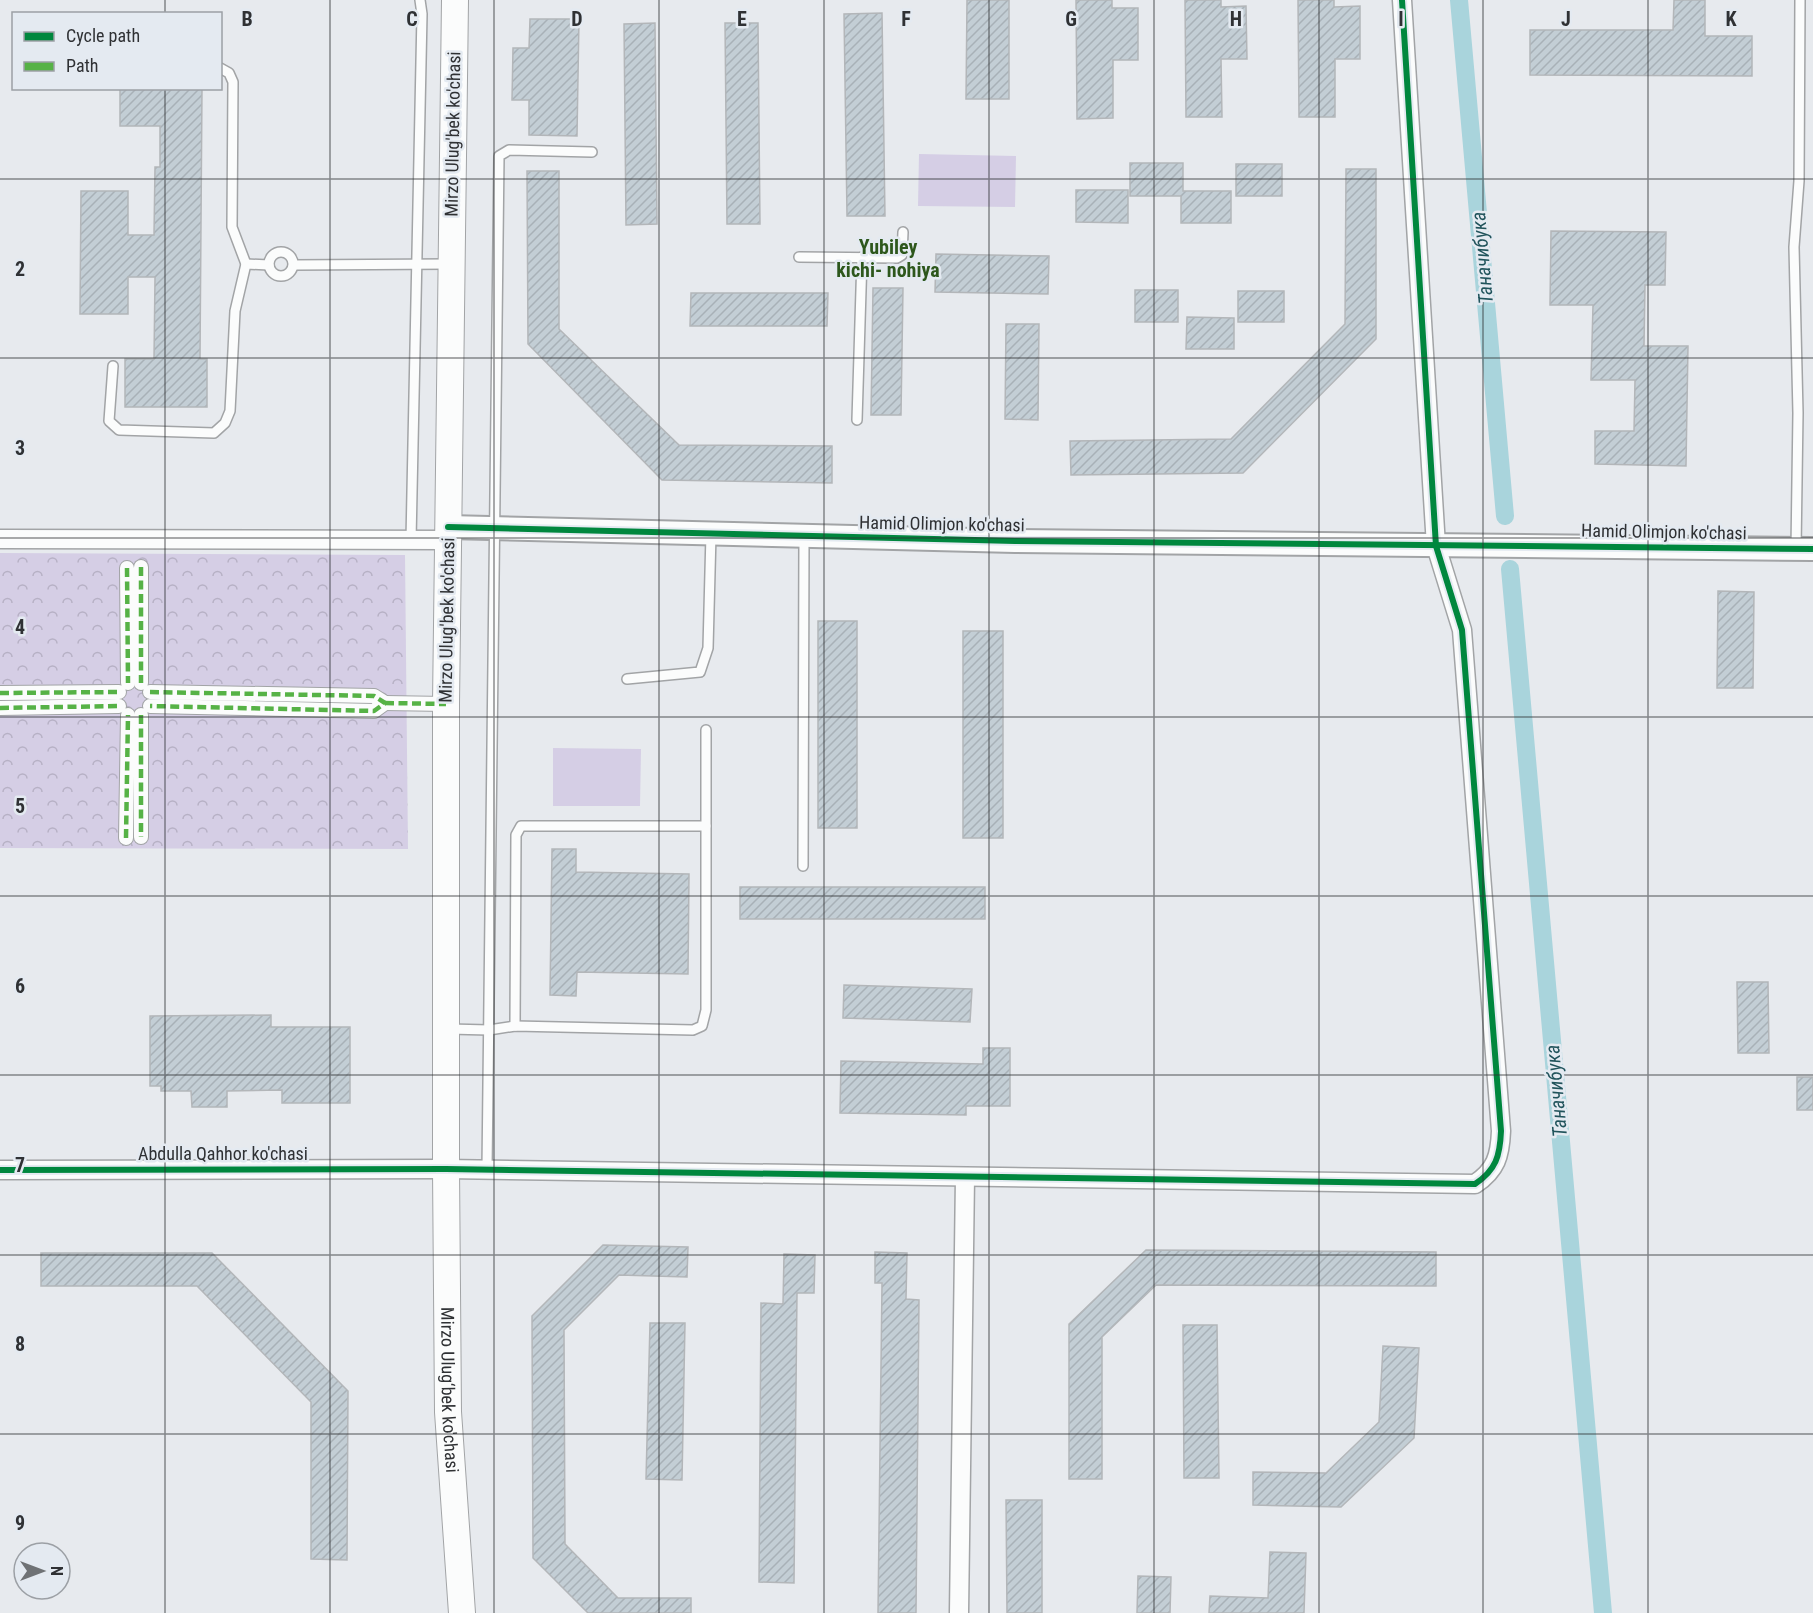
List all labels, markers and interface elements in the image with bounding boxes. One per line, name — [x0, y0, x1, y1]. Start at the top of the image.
text: B — [241, 7, 253, 31]
text: C — [406, 7, 418, 31]
text: D — [571, 7, 583, 31]
text: E — [737, 7, 747, 31]
text: F — [901, 7, 911, 31]
text: G — [1065, 7, 1077, 31]
text: H — [1230, 7, 1242, 31]
text: I — [1398, 7, 1404, 31]
text: J — [1561, 7, 1571, 31]
text: K — [1725, 7, 1737, 31]
legend — [12, 12, 222, 90]
text: Cycle path — [66, 25, 140, 46]
street label: Mirzo Ulug'bek ko'chasi — [441, 51, 464, 217]
text: Path — [66, 55, 99, 76]
water label: Таначибука — [1466, 211, 1498, 305]
district label: Yubiley kichi- nohiya — [836, 235, 940, 282]
text: 2 — [15, 257, 25, 281]
text: 3 — [15, 436, 25, 460]
street label: Hamid Olimjon ko'chasi — [859, 512, 1025, 535]
street label: Hamid Olimjon ko'chasi — [1581, 520, 1747, 543]
street label: Mirzo Ulug'bek ko'chasi — [435, 537, 458, 703]
text: 4 — [15, 615, 25, 639]
text: 5 — [15, 794, 25, 818]
text: 6 — [15, 974, 25, 998]
water label: Таначибука — [1540, 1044, 1572, 1138]
street label: Abdulla Qahhor ko'chasi — [138, 1143, 308, 1164]
text: 7 — [15, 1153, 25, 1177]
street label: Mirzo Ulug‘bek ko'chasi — [437, 1307, 463, 1473]
text: 8 — [15, 1332, 25, 1356]
text: 9 — [15, 1511, 25, 1535]
north arrow — [12, 1541, 72, 1601]
text: N — [47, 1566, 66, 1576]

